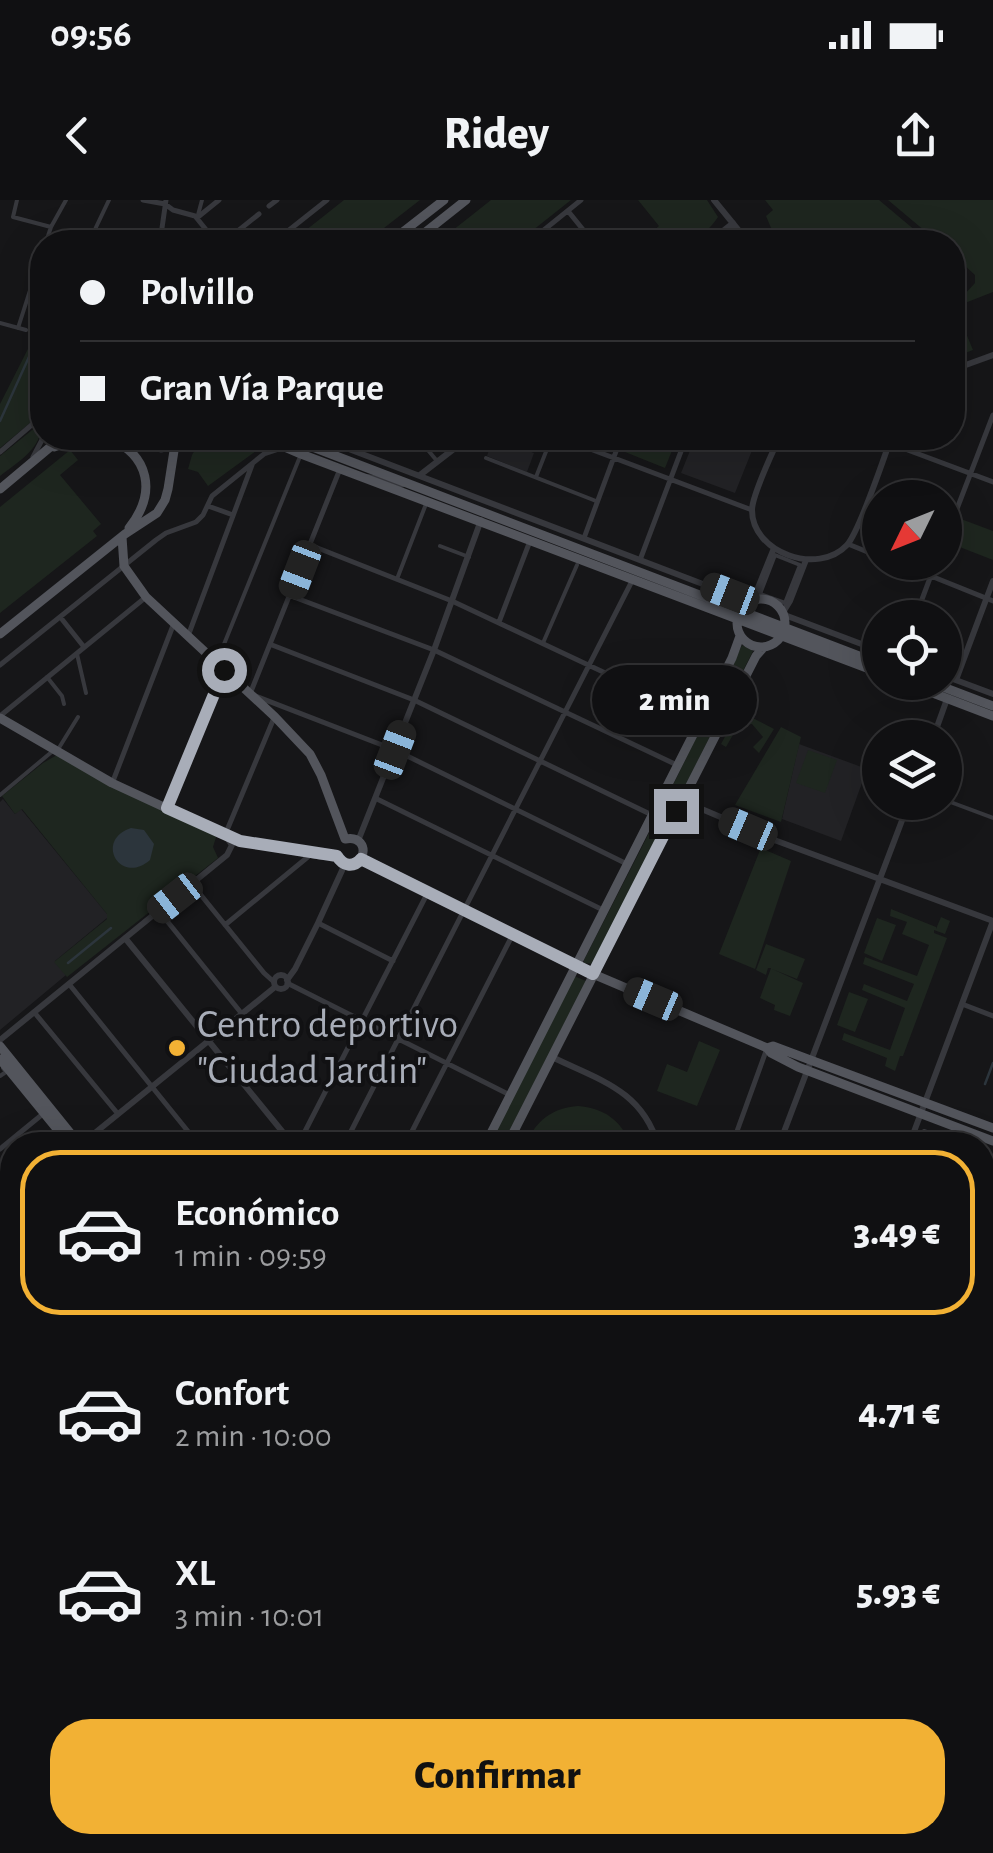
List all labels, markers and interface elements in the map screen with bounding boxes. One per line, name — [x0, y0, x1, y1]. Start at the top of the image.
text: 09:56 — [50, 16, 132, 54]
icon: back — [50, 108, 105, 163]
icon: share — [888, 108, 943, 163]
text: Ridey — [444, 112, 549, 157]
text: Polvillo — [140, 274, 254, 312]
text: Gran Vía Parque — [140, 370, 384, 408]
north arrow — [862, 480, 962, 580]
map controls — [862, 480, 962, 820]
car — [275, 537, 325, 603]
car — [697, 569, 763, 619]
button: locate — [862, 600, 962, 700]
route start — [202, 648, 247, 693]
callout: 2 min — [594, 666, 758, 736]
text: 2 min — [639, 684, 710, 716]
car — [370, 717, 420, 783]
button: layers — [862, 720, 962, 820]
route end — [654, 789, 699, 834]
car — [715, 803, 781, 855]
car — [142, 868, 208, 928]
car — [620, 973, 686, 1025]
place label: Centro deportivo "Ciudad Jardin" — [197, 1005, 458, 1091]
marker: Centro deportivo "Ciudad Jardin" — [166, 1037, 188, 1059]
icon: car — [55, 1188, 145, 1278]
text: Económico — [175, 1195, 339, 1233]
text: 3.49 € — [854, 1214, 940, 1252]
text: 1 min · 09:59 — [175, 1240, 327, 1272]
icon: car — [55, 1368, 145, 1458]
text: Confort — [175, 1375, 289, 1413]
text: 4.71 € — [858, 1394, 940, 1432]
text: 2 min · 10:00 — [175, 1420, 332, 1452]
icon: car — [55, 1548, 145, 1638]
text: XL — [175, 1555, 215, 1593]
text: 5.93 € — [856, 1574, 940, 1612]
text: 3 min · 10:01 — [175, 1600, 324, 1632]
button: Confirmar — [50, 1719, 945, 1834]

